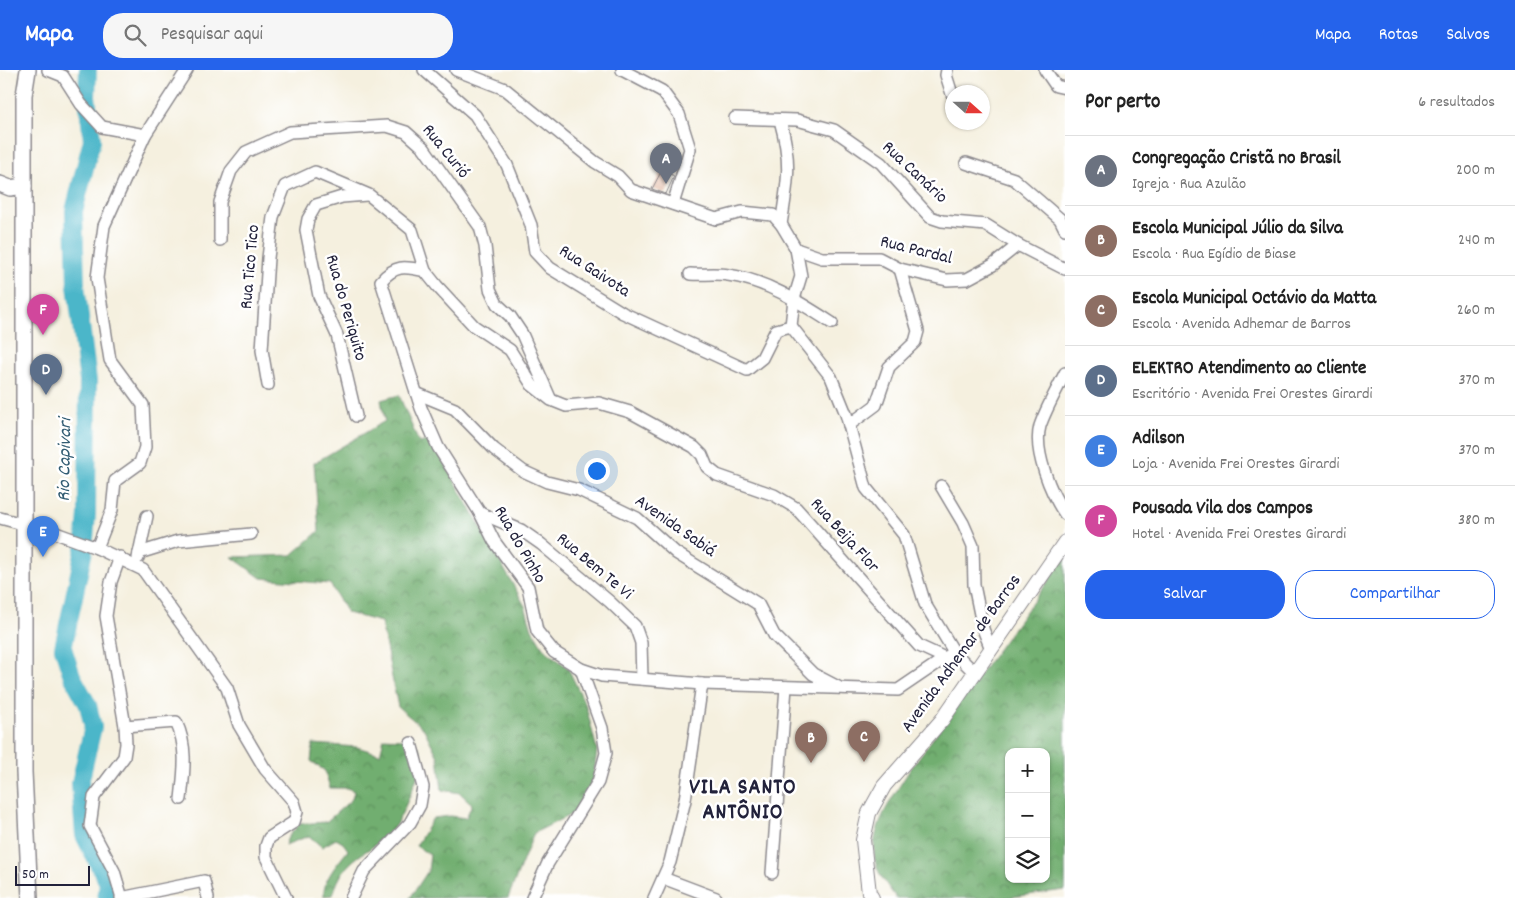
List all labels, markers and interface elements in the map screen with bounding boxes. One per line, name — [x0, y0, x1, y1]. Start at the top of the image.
search box — [103, 13, 453, 58]
text: Mapa — [25, 18, 73, 52]
icon: search — [121, 21, 149, 49]
text: Pesquisar aqui — [161, 22, 263, 49]
text: Mapa — [1315, 23, 1351, 48]
text: Rotas — [1379, 23, 1418, 48]
text: Salvos — [1446, 23, 1490, 48]
north arrow — [945, 85, 990, 130]
text: Por perto — [1085, 88, 1160, 118]
text: 6 resultados — [1418, 91, 1495, 114]
street label: Rua Curió — [415, 119, 475, 185]
street label: Rua Canário — [876, 136, 952, 210]
pin: A — [650, 143, 682, 184]
text: Congregação Cristã no Brasil — [1132, 146, 1341, 173]
text: A — [1097, 159, 1105, 182]
text: 200 m — [1456, 159, 1495, 182]
text: Igreja · Rua Azulão — [1132, 173, 1246, 196]
text: Escola Municipal Júlio da Silva — [1132, 216, 1343, 243]
street label: Rua Tico Tico — [235, 224, 267, 310]
text: B — [1097, 229, 1105, 252]
text: 240 m — [1458, 229, 1495, 252]
street label: Rua Pardal — [877, 230, 955, 272]
street label: Rua Gaivota — [553, 240, 635, 305]
text: Escola · Rua Egídio de Biase — [1132, 243, 1296, 266]
street label: Rua do Periquito — [318, 252, 372, 364]
text: Escola Municipal Octávio da Matta — [1132, 286, 1376, 313]
pin: F — [27, 294, 59, 335]
text: C — [1097, 299, 1105, 322]
text: 260 m — [1457, 299, 1495, 322]
text: Escola · Avenida Adhemar de Barros — [1132, 313, 1351, 336]
pin: D — [30, 354, 62, 395]
text: ELEKTRO Atendimento ao Cliente — [1132, 356, 1366, 383]
text: D — [1097, 369, 1105, 392]
text: 370 m — [1458, 369, 1495, 392]
text: Escritório · Avenida Frei Orestes Girardi — [1132, 383, 1373, 406]
water label: Rio Capivari — [52, 415, 80, 502]
text: Adilson — [1132, 426, 1185, 453]
text: E — [1097, 439, 1105, 462]
text: 370 m — [1458, 439, 1495, 462]
text: Loja · Avenida Frei Orestes Girardi — [1132, 453, 1340, 476]
your location — [584, 458, 610, 484]
street label: Avenida Sabiá — [629, 490, 721, 564]
street label: Rua Beija Flor — [804, 493, 885, 579]
text: Pousada Vila dos Campos — [1132, 496, 1313, 523]
street label: Rua do Pinho — [487, 502, 551, 588]
text: F — [1097, 509, 1105, 532]
text: 380 m — [1458, 509, 1495, 532]
pin: E — [27, 516, 59, 557]
text: Hotel · Avenida Frei Orestes Girardi — [1132, 523, 1346, 546]
street label: Rua Bem Te Vi — [550, 527, 638, 607]
street label: Avenida Adhemar de Barros — [896, 570, 1028, 738]
button: Salvar — [1085, 570, 1285, 619]
button: Compartilhar — [1295, 570, 1495, 619]
pin: C — [848, 721, 880, 762]
pin: B — [795, 722, 827, 763]
map controls — [1005, 748, 1050, 883]
button: + — [1005, 748, 1050, 793]
district label: VILA SANTO ANTÔNIO — [689, 773, 797, 829]
button: − — [1005, 793, 1050, 838]
button: layers — [1005, 838, 1050, 883]
scale bar — [15, 863, 90, 886]
text: 50 m — [22, 865, 49, 885]

